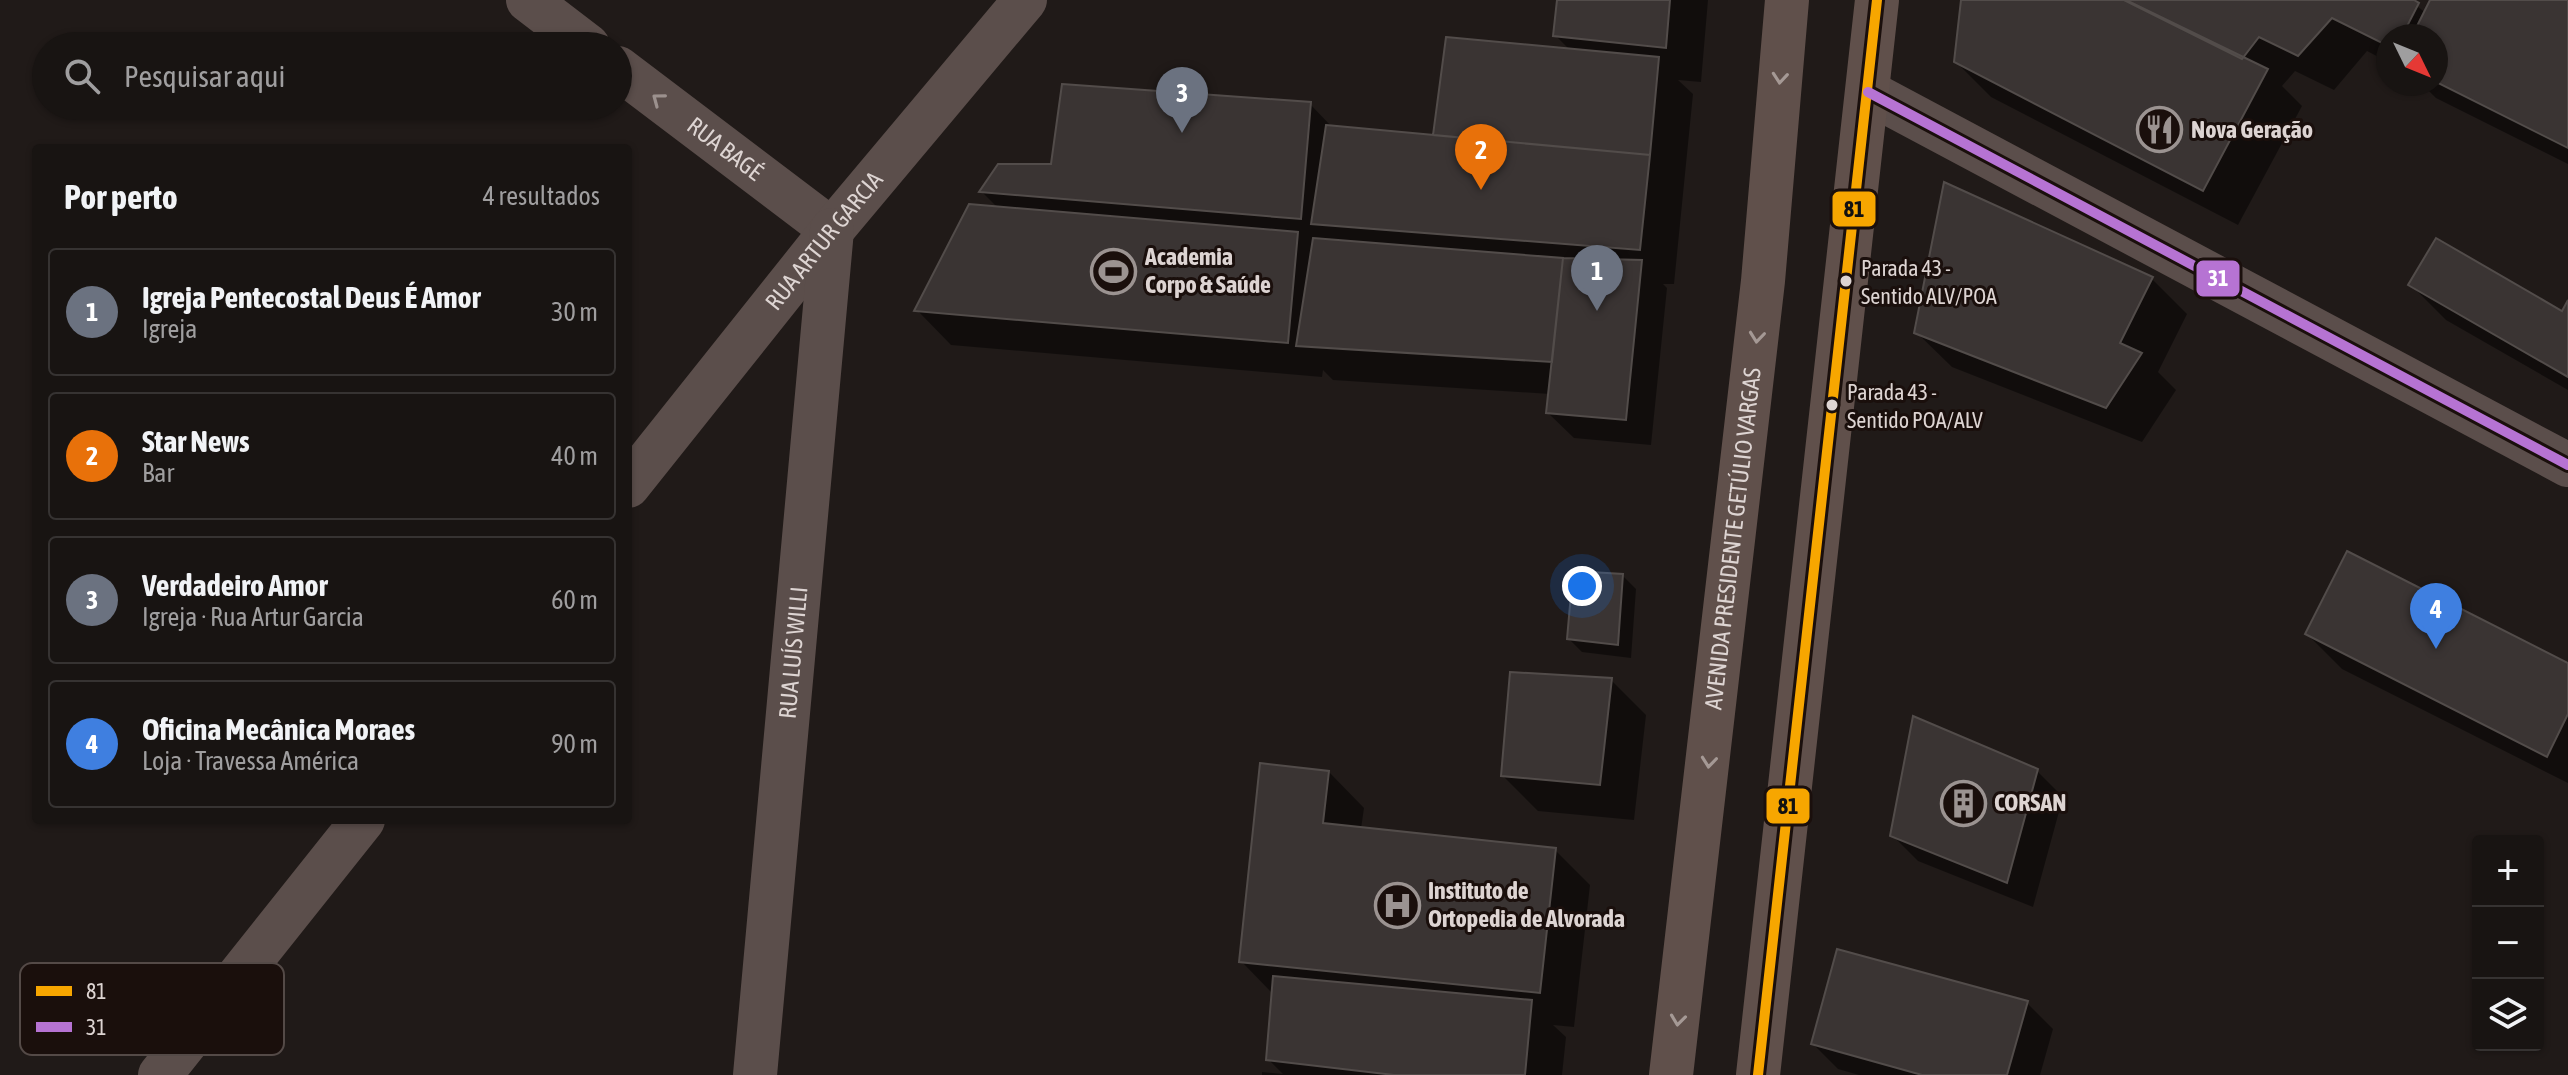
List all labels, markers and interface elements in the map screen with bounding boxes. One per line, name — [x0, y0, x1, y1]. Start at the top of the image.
north arrow — [2376, 24, 2448, 96]
search box — [32, 32, 632, 120]
icon: search — [60, 54, 104, 98]
text: Pesquisar aqui — [124, 59, 285, 93]
pin: 3 — [1156, 67, 1208, 133]
one-way arrow — [1772, 72, 1789, 85]
one-way arrow — [652, 94, 667, 108]
restaurant icon: Nova Geração — [2136, 106, 2184, 154]
street label: RUA BAGÉ — [682, 111, 768, 186]
place label: Nova Geração — [2191, 116, 2313, 143]
pin: 2 — [1455, 124, 1507, 190]
street label: RUA ARTUR GARCIA — [760, 166, 888, 315]
text: Por perto — [64, 177, 178, 216]
text: 4 resultados — [483, 181, 600, 211]
line badge: 81 — [1831, 190, 1877, 228]
text: 81 — [1844, 196, 1864, 222]
place label: Academia Corpo & Saúde — [1144, 243, 1271, 298]
pin: 1 — [1571, 245, 1623, 311]
sports icon: Academia Corpo & Saúde — [1090, 247, 1138, 295]
place label: Parada 43 - Sentido ALV/POA — [1861, 255, 1997, 309]
line badge: 31 — [2195, 259, 2241, 298]
text: 31 — [2208, 265, 2228, 291]
marker: Parada 43 - Sentido ALV/POA — [1838, 273, 1854, 289]
text: Igreja Pentecostal Deus É Amor — [142, 280, 481, 314]
text: 1 — [86, 297, 98, 327]
text: 30 m — [551, 297, 598, 327]
text: Igreja — [142, 314, 197, 344]
one-way arrow — [1749, 330, 1766, 344]
street label: AVENIDA PRESIDENTE GETÚLIO VARGAS — [1699, 366, 1766, 711]
place label: Parada 43 - Sentido POA/ALV — [1847, 379, 1983, 433]
marker: Parada 43 - Sentido POA/ALV — [1824, 397, 1840, 413]
text: Star News — [142, 424, 250, 458]
text: 2 — [86, 441, 98, 471]
text: 40 m — [551, 441, 598, 471]
text: Bar — [142, 458, 174, 488]
your location — [1562, 566, 1602, 606]
text: Verdadeiro Amor — [142, 568, 328, 602]
pin: 4 — [2410, 583, 2462, 649]
text: 3 — [86, 585, 98, 615]
text: 60 m — [551, 585, 598, 615]
street label: RUA LUÍS WILLI — [774, 586, 812, 720]
text: Igreja · Rua Artur Garcia — [142, 602, 364, 632]
text: Oficina Mecânica Moraes — [142, 712, 415, 746]
text: 4 — [86, 729, 98, 759]
text: 90 m — [551, 729, 598, 759]
text: Loja · Travessa América — [142, 746, 359, 776]
one-way arrow — [1700, 756, 1717, 769]
building icon: CORSAN — [1939, 779, 1987, 827]
line badge: 81 — [1765, 787, 1811, 825]
place label: CORSAN — [1994, 789, 2066, 816]
text: 81 — [1778, 793, 1798, 819]
map controls — [2472, 835, 2544, 1051]
button: + — [2472, 835, 2544, 907]
place label: Instituto de Ortopedia de Alvorada — [1428, 877, 1625, 932]
hospital icon: Instituto de Ortopedia de Alvorada — [1373, 881, 1421, 929]
button: − — [2472, 907, 2544, 979]
legend — [20, 963, 284, 1055]
text: 81 — [86, 978, 107, 1004]
button: layers — [2472, 979, 2544, 1051]
one-way arrow — [1670, 1013, 1687, 1027]
text: 31 — [86, 1014, 107, 1040]

